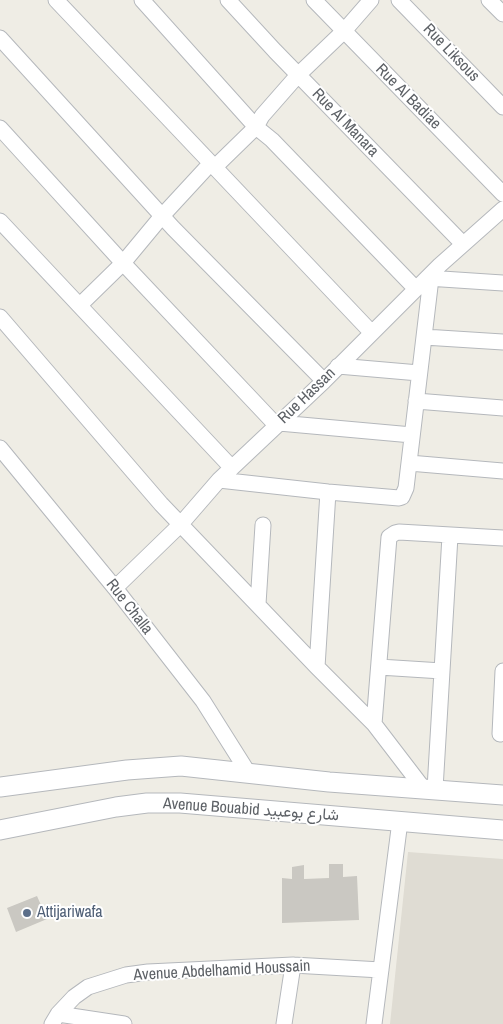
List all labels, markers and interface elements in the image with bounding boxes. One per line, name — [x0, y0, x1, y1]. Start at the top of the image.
street label: Rue Liksous — [419, 20, 483, 86]
street label: Rue Al Badiae — [371, 60, 445, 134]
street label: Rue Al Manara — [308, 85, 382, 161]
street label: Rue Hassan — [274, 364, 340, 428]
street label: Rue Challa — [101, 576, 157, 638]
street label: Avenue Bouabid شارع بوعبيد — [162, 794, 340, 826]
place label: Attijariwafa — [37, 903, 103, 923]
marker: Attijariwafa — [21, 907, 33, 919]
street label: Avenue Abdelhamid Houssain — [133, 957, 311, 985]

